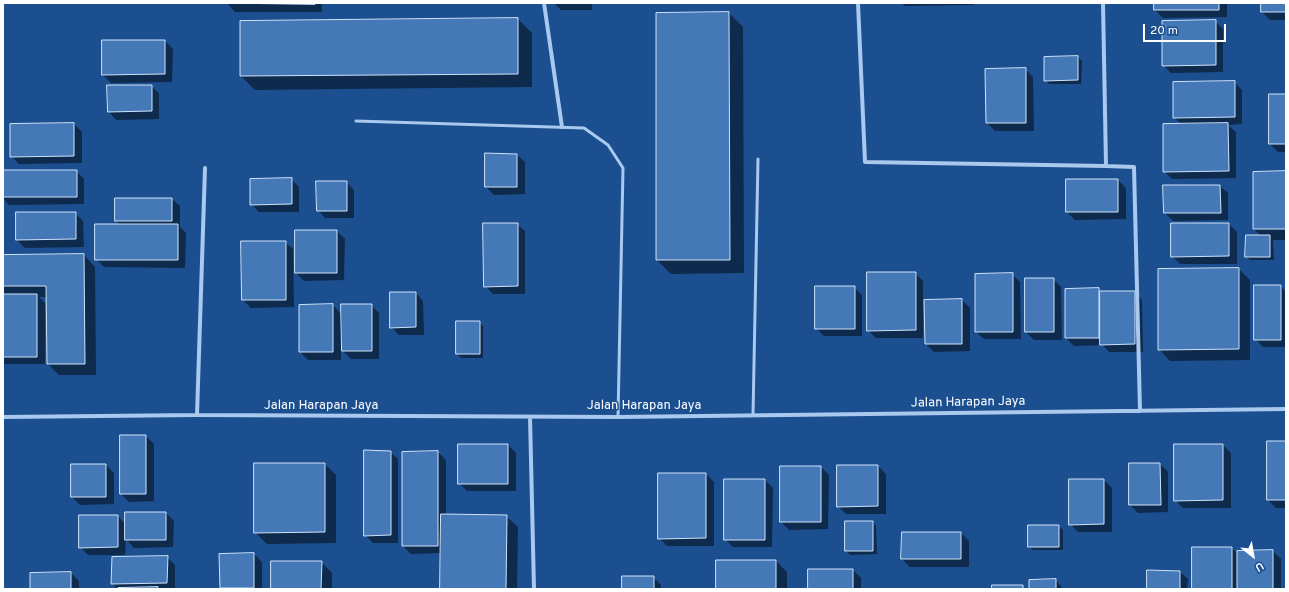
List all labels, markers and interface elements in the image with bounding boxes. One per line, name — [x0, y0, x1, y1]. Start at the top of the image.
scale bar — [1145, 16, 1228, 42]
text: 20 m — [1150, 23, 1178, 39]
street label: Jalan Harapan Jaya — [911, 394, 1025, 412]
street label: Jalan Harapan Jaya — [264, 398, 378, 414]
street label: Jalan Harapan Jaya — [587, 398, 701, 414]
north arrow — [1233, 536, 1273, 576]
text: U — [1252, 558, 1266, 574]

